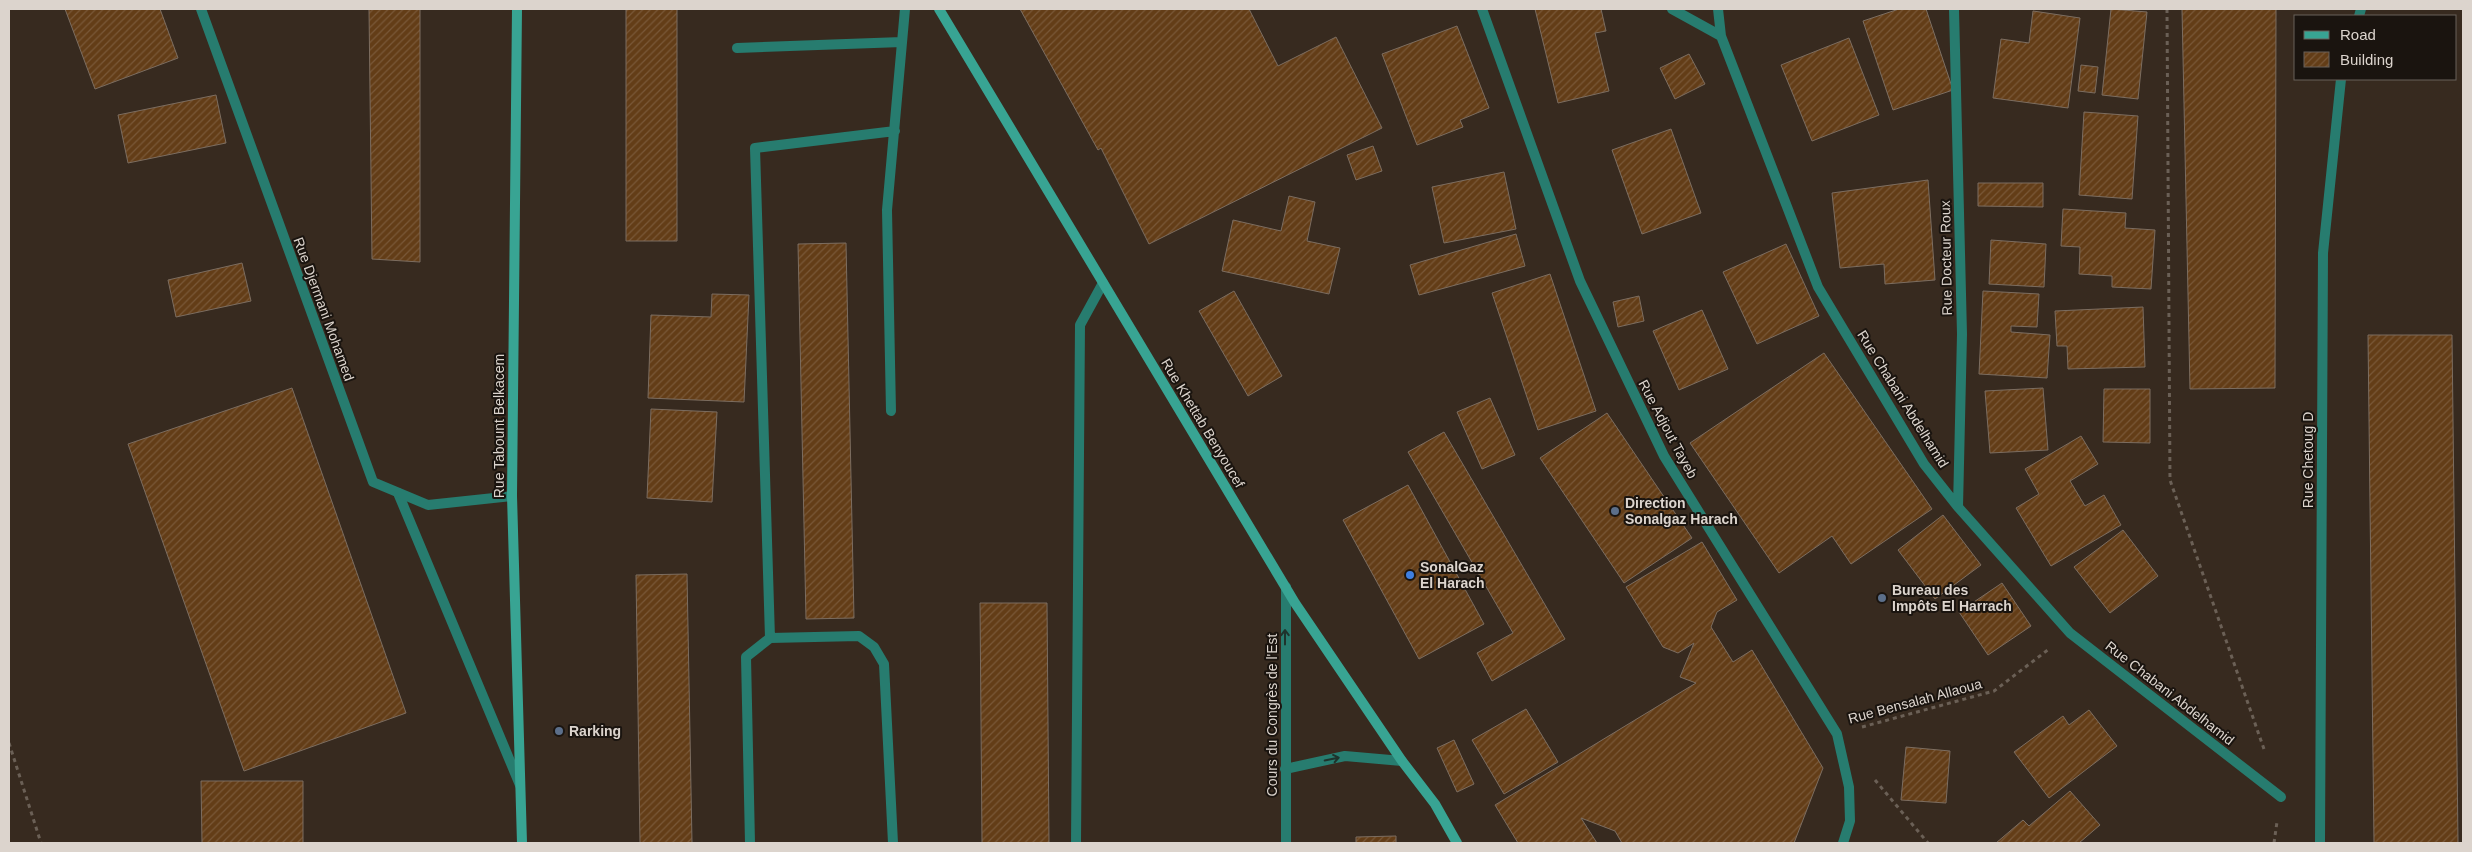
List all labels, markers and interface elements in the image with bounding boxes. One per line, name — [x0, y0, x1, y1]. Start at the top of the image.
legend — [2294, 15, 2457, 80]
text: Road — [2340, 26, 2376, 43]
text: Building — [2340, 51, 2393, 68]
street label: Rue Docteur Roux — [1937, 200, 1955, 316]
street label: Rue Djermani Mohamed — [291, 235, 357, 383]
street label: Rue Chabani Abdelhamid — [1854, 327, 1952, 471]
street label: Rue Tabount Belkacem — [491, 354, 507, 498]
street label: Rue Khettab Benyoucef — [1158, 355, 1248, 491]
street label: Rue Adjout Tayeb — [1635, 377, 1701, 481]
street label: Rue Chetoug D — [2300, 412, 2316, 508]
place label: Direction Sonalgaz Harach — [1625, 495, 1738, 527]
marker: Direction Sonalgaz Harach — [1609, 505, 1621, 517]
place label: SonalGaz El Harach — [1420, 559, 1485, 591]
marker: SonalGaz El Harach — [1404, 569, 1416, 581]
place label: Bureau des Impôts El Harrach — [1892, 582, 2012, 614]
marker: Bureau des Impôts El Harrach — [1876, 592, 1888, 604]
one-way arrow — [1280, 629, 1290, 646]
street label: Cours du Congrès de l'Est — [1264, 633, 1280, 796]
street label: Rue Chabani Abdelhamid — [2103, 638, 2237, 748]
street label: Rue Bensalah Allaoua — [1846, 675, 1984, 727]
place label: Rarking — [569, 723, 621, 739]
marker: Rarking — [553, 725, 565, 737]
one-way arrow — [1324, 754, 1340, 763]

